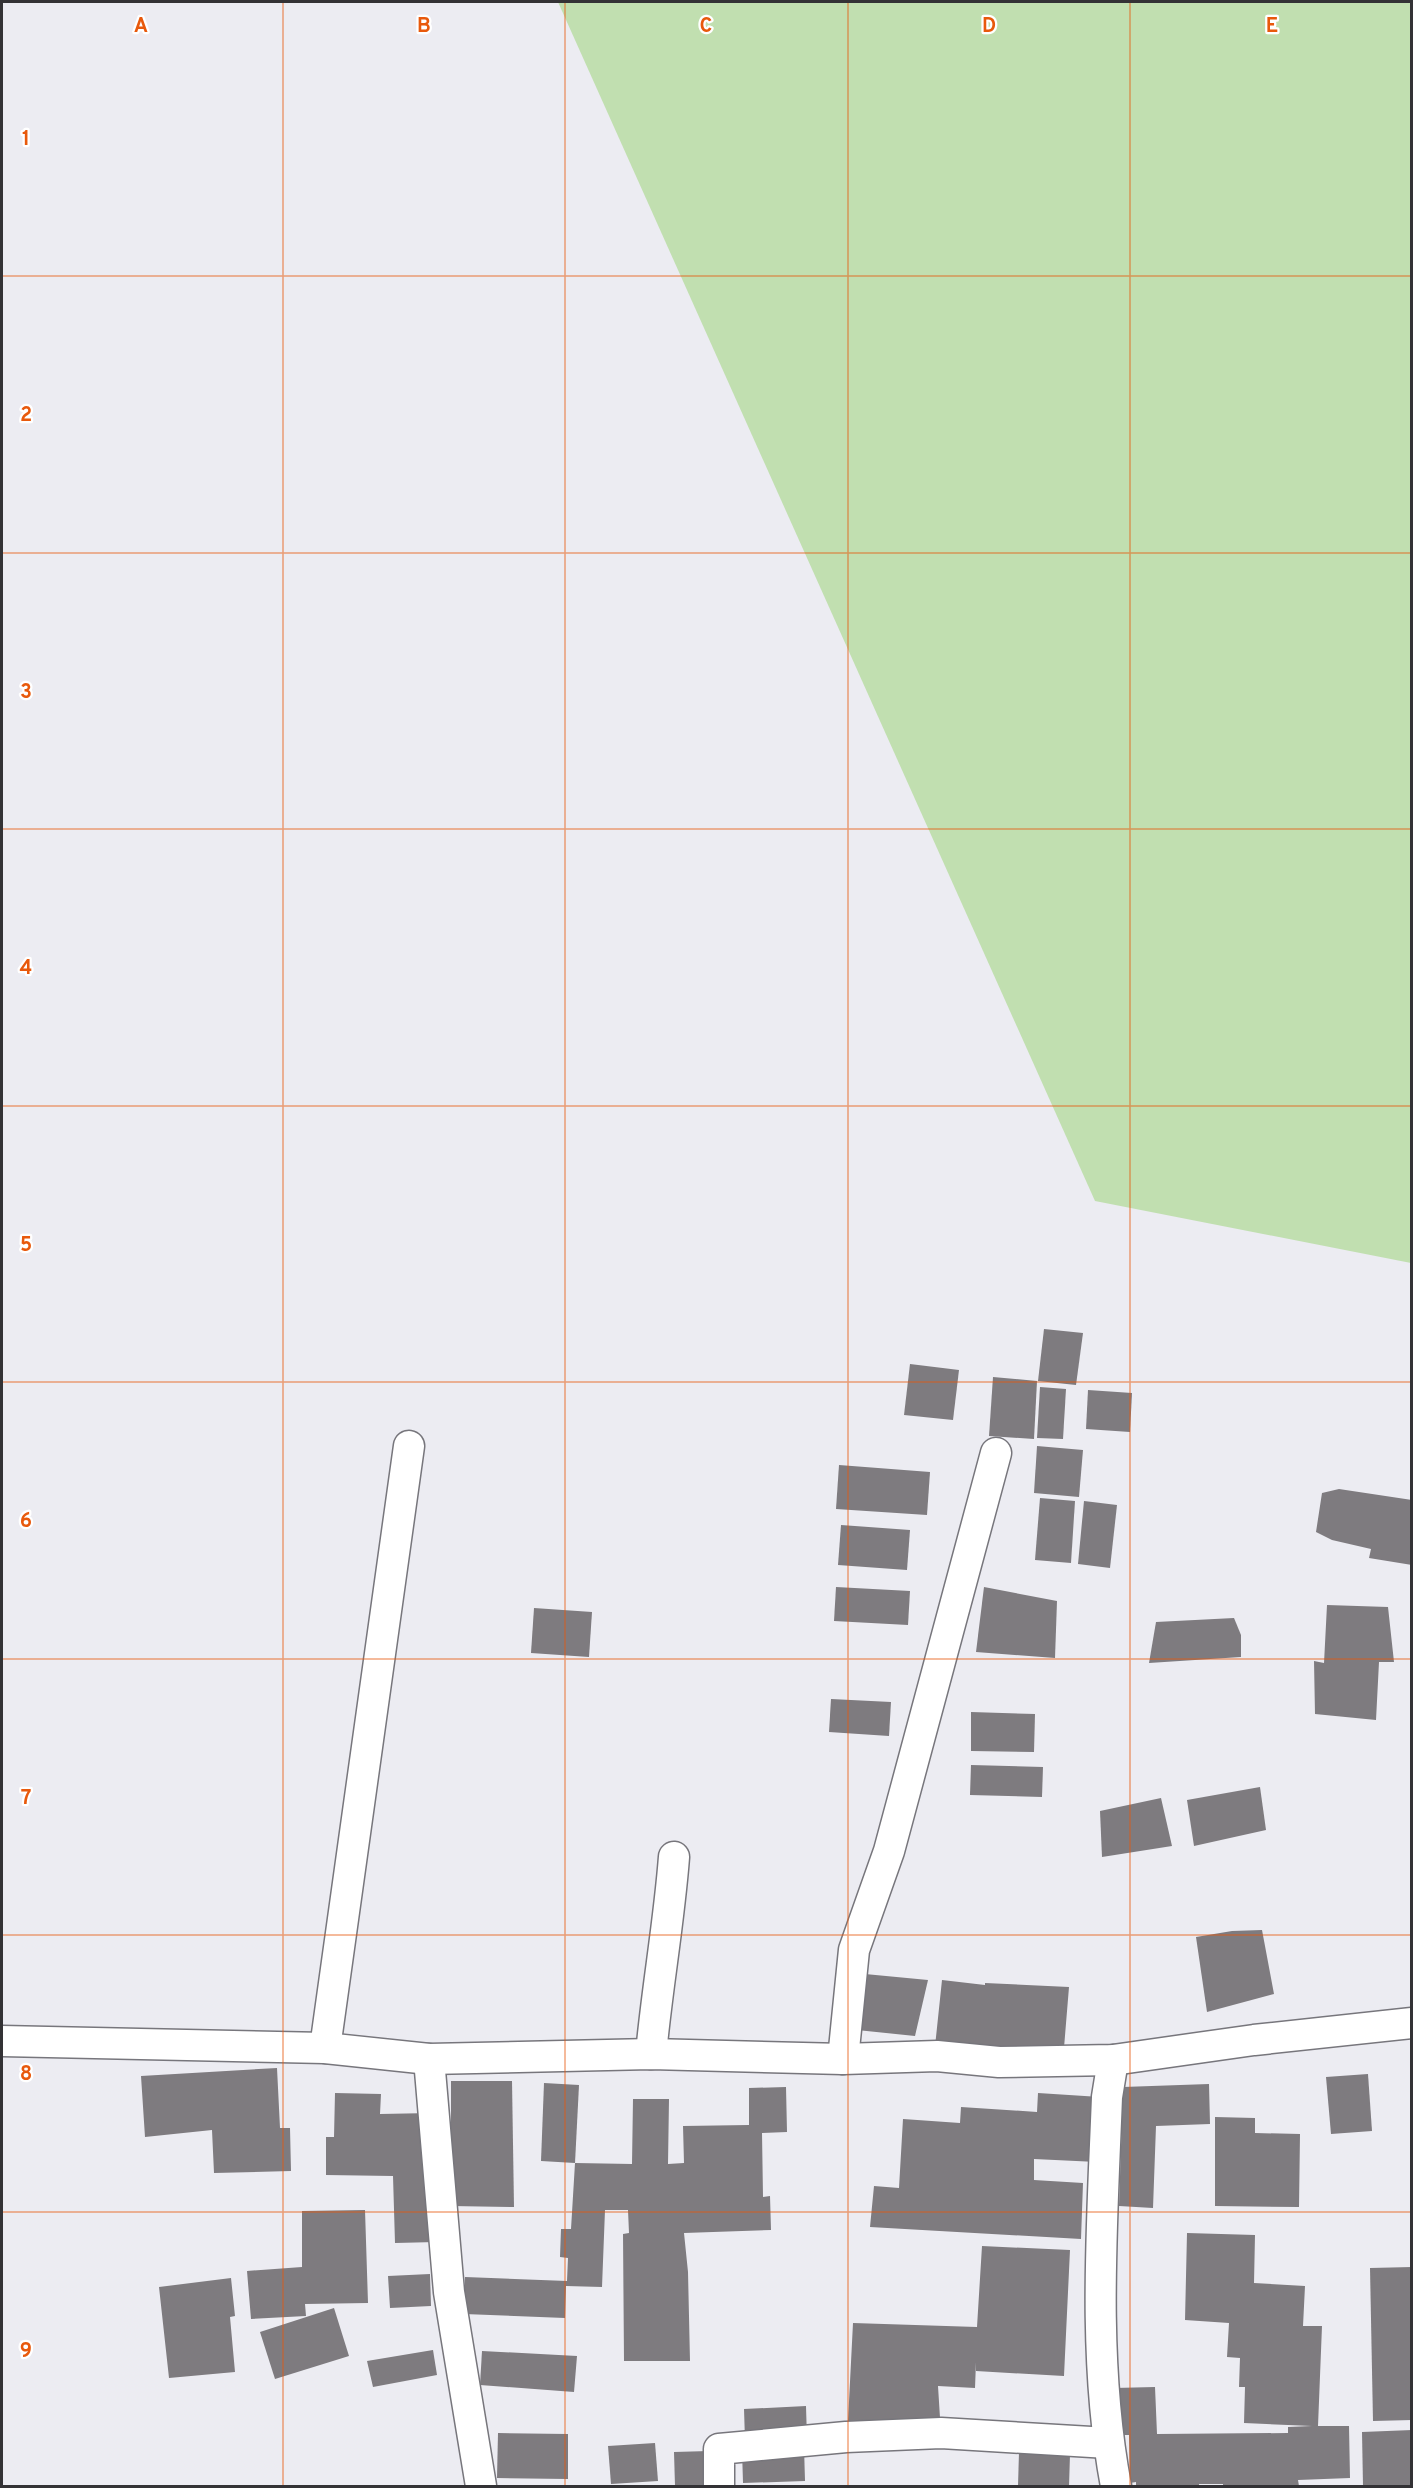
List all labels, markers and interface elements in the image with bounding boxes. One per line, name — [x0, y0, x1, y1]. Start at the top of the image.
text: A — [134, 14, 148, 40]
text: B — [417, 14, 431, 40]
text: C — [700, 14, 712, 40]
text: D — [982, 14, 996, 40]
text: E — [1266, 14, 1278, 40]
text: 1 — [22, 127, 30, 153]
text: 2 — [20, 403, 32, 429]
text: 3 — [20, 680, 32, 706]
text: 4 — [20, 956, 32, 982]
text: 5 — [20, 1233, 32, 1259]
text: 6 — [20, 1509, 32, 1535]
text: 7 — [21, 1786, 31, 1812]
text: 8 — [20, 2062, 32, 2088]
text: 9 — [20, 2339, 32, 2365]

